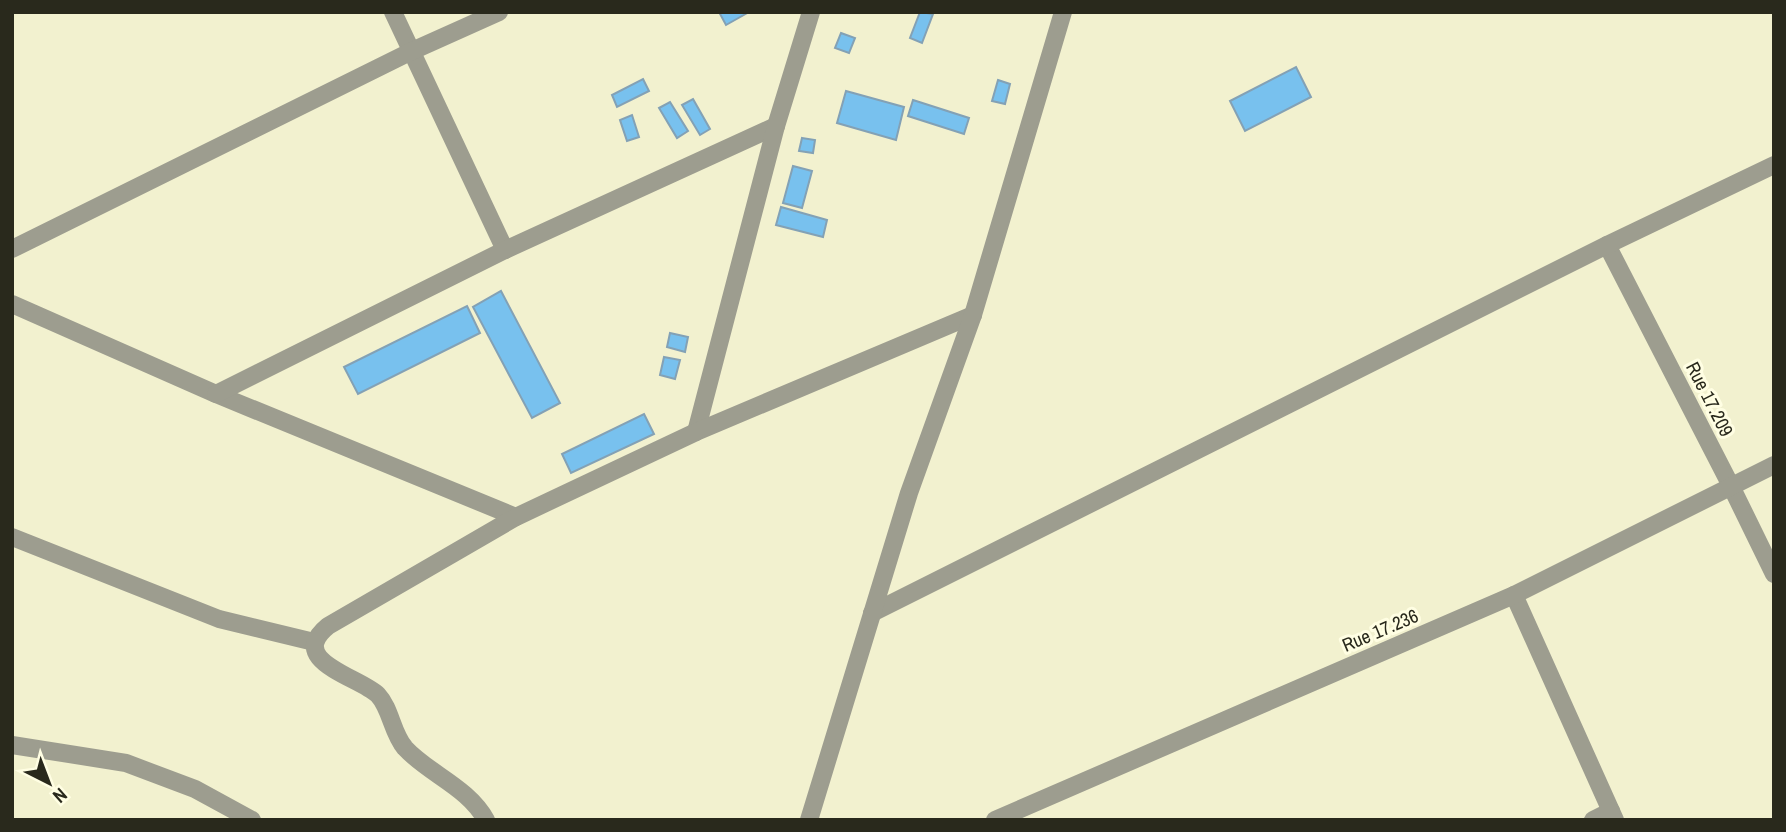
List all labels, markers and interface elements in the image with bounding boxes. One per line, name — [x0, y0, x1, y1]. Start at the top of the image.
street label: Rue 17.209 — [1680, 357, 1740, 441]
street label: Rue 17.236 — [1338, 602, 1422, 658]
north arrow — [14, 748, 84, 818]
text: N — [47, 782, 73, 809]

